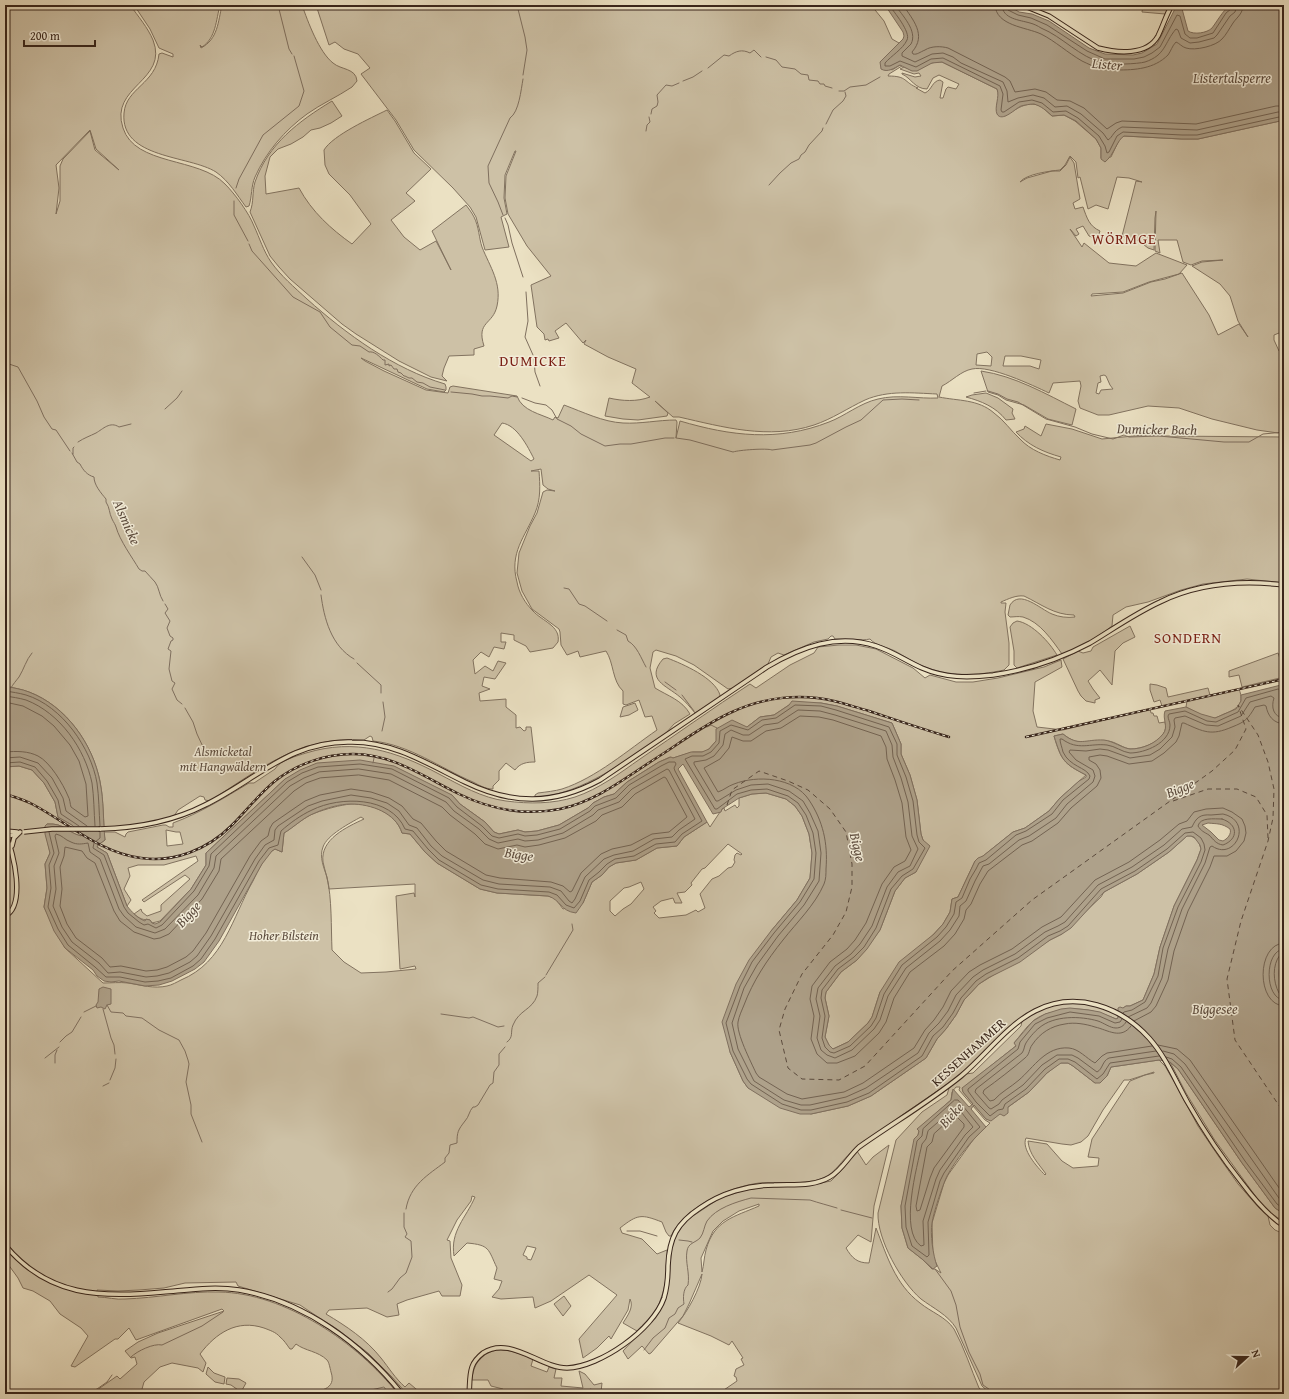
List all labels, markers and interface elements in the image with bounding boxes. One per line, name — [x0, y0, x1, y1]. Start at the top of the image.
scale bar — [24, 22, 95, 48]
text: 200 m — [30, 27, 60, 44]
water label: Lister — [1090, 53, 1124, 75]
water label: Listertalsperre — [1192, 68, 1271, 88]
district label: WÖRMGE — [1091, 228, 1157, 249]
district label: DUMICKE — [499, 350, 567, 371]
water label: Dumicker Bach — [1116, 418, 1197, 440]
water label: Alsmicke — [108, 495, 146, 548]
district label: SONDERN — [1154, 627, 1222, 648]
park label: Alsmicketal mit Hangwäldern — [180, 742, 267, 776]
water label: Bigge — [1162, 773, 1198, 803]
water label: Bigge — [845, 830, 871, 864]
water label: Bigge — [502, 842, 535, 866]
water label: Bigge — [170, 896, 205, 932]
park label: Hoher Bilstein — [248, 926, 319, 945]
water label: Biggesee — [1191, 999, 1238, 1019]
street label: KESSENHAMMER — [927, 1014, 1010, 1091]
water label: Bieke — [933, 1098, 968, 1133]
north arrow — [1227, 1337, 1267, 1377]
text: N — [1248, 1347, 1265, 1360]

